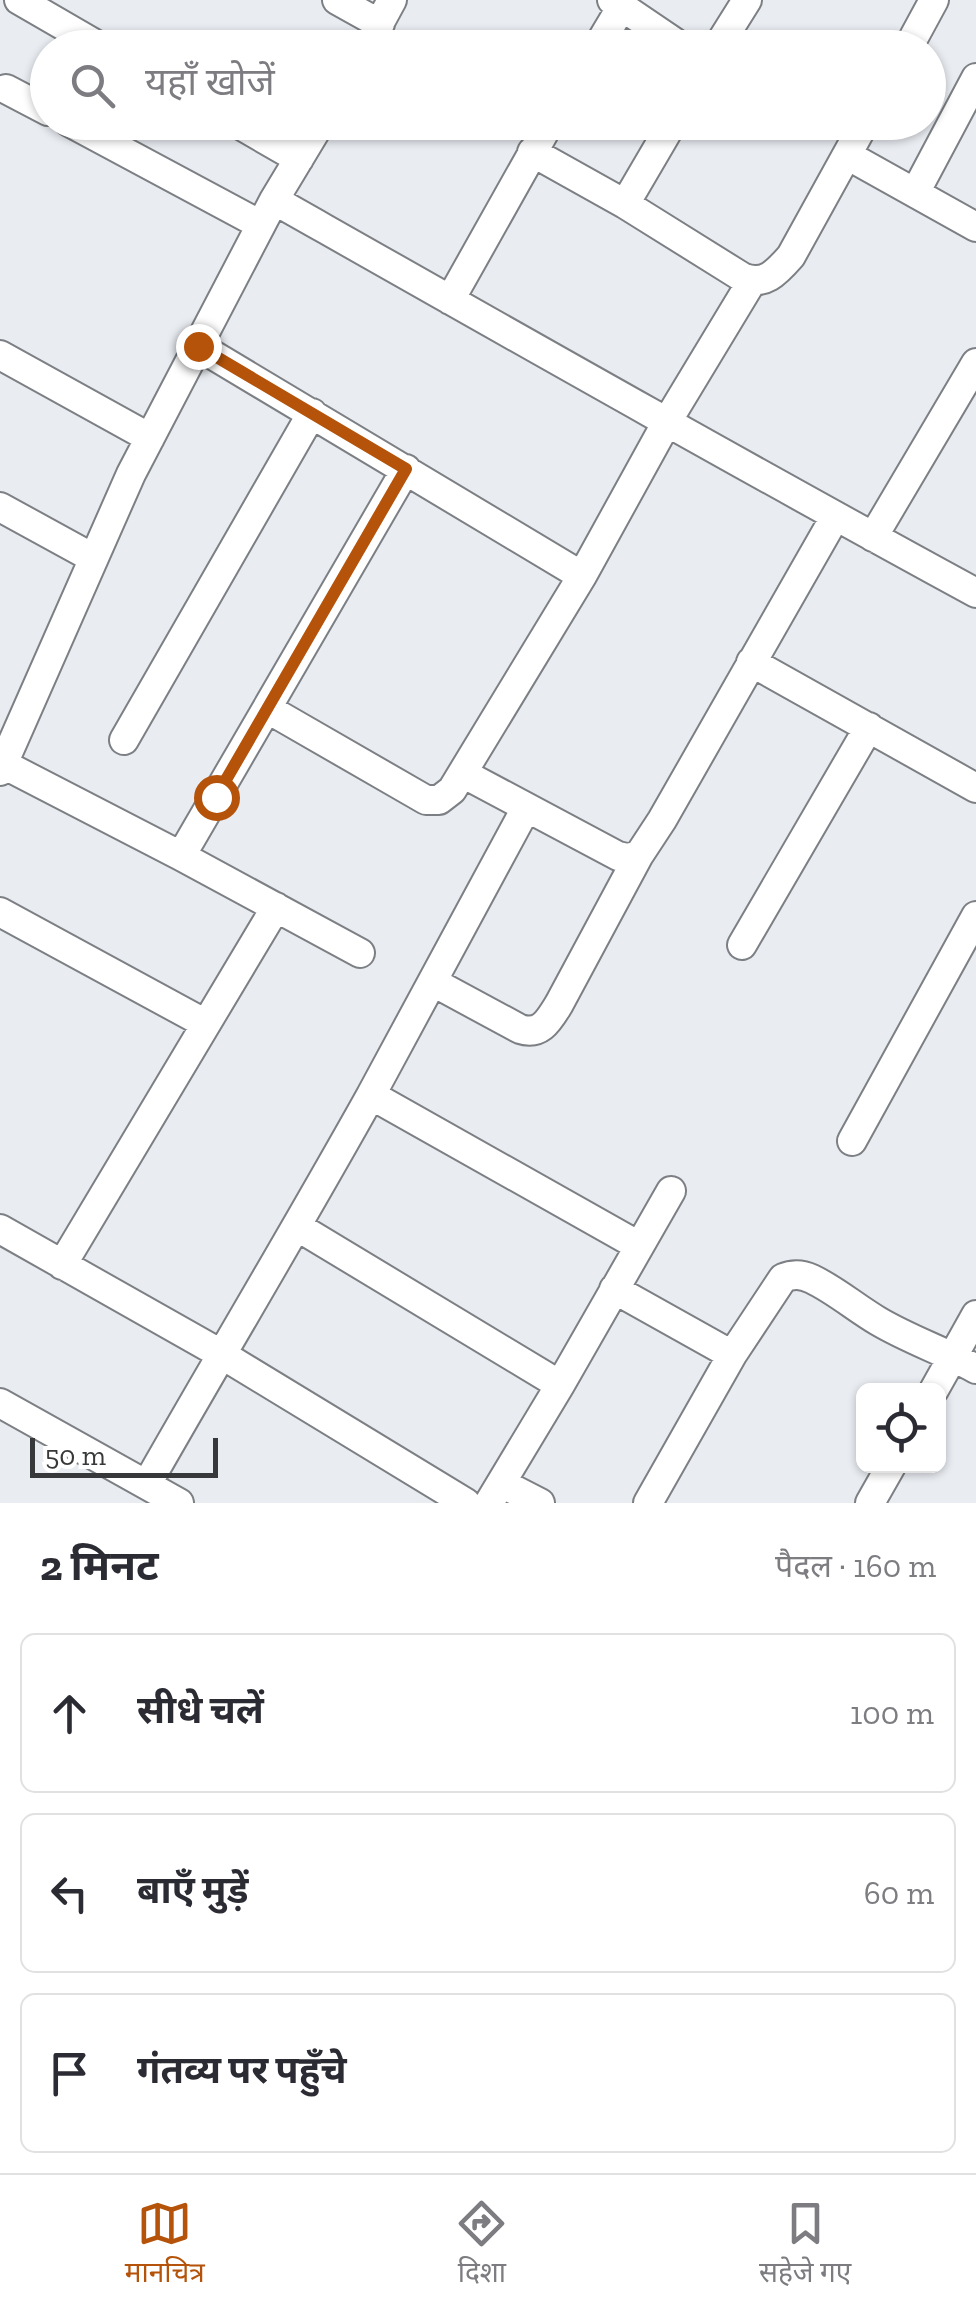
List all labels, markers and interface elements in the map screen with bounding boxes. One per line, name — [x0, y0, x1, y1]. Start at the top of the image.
search box — [30, 30, 946, 140]
icon: search — [65, 58, 120, 113]
text: यहाँ खोजें — [145, 59, 275, 105]
route end — [176, 324, 222, 370]
route start — [194, 775, 240, 821]
map controls — [856, 1383, 946, 1473]
button: locate — [856, 1383, 946, 1473]
scale bar — [30, 1433, 218, 1478]
text: 50 m — [45, 1439, 106, 1472]
text: 2 मिनट — [40, 1540, 159, 1591]
text: पैदल · 160 m — [775, 1547, 936, 1585]
icon: ahead — [42, 1686, 97, 1741]
text: सीधे चलें — [137, 1687, 264, 1733]
text: 100 m — [850, 1694, 934, 1732]
icon: left — [42, 1866, 97, 1921]
text: बाएँ मुड़ें — [137, 1867, 248, 1913]
text: 60 m — [864, 1874, 934, 1912]
icon: arrive — [42, 2046, 97, 2101]
text: गंतव्य पर पहुँचे — [137, 2047, 347, 2093]
tab: मानचित्र — [125, 2196, 205, 2293]
tab: दिशा — [454, 2196, 509, 2293]
tab: सहेजे गए — [759, 2196, 851, 2293]

